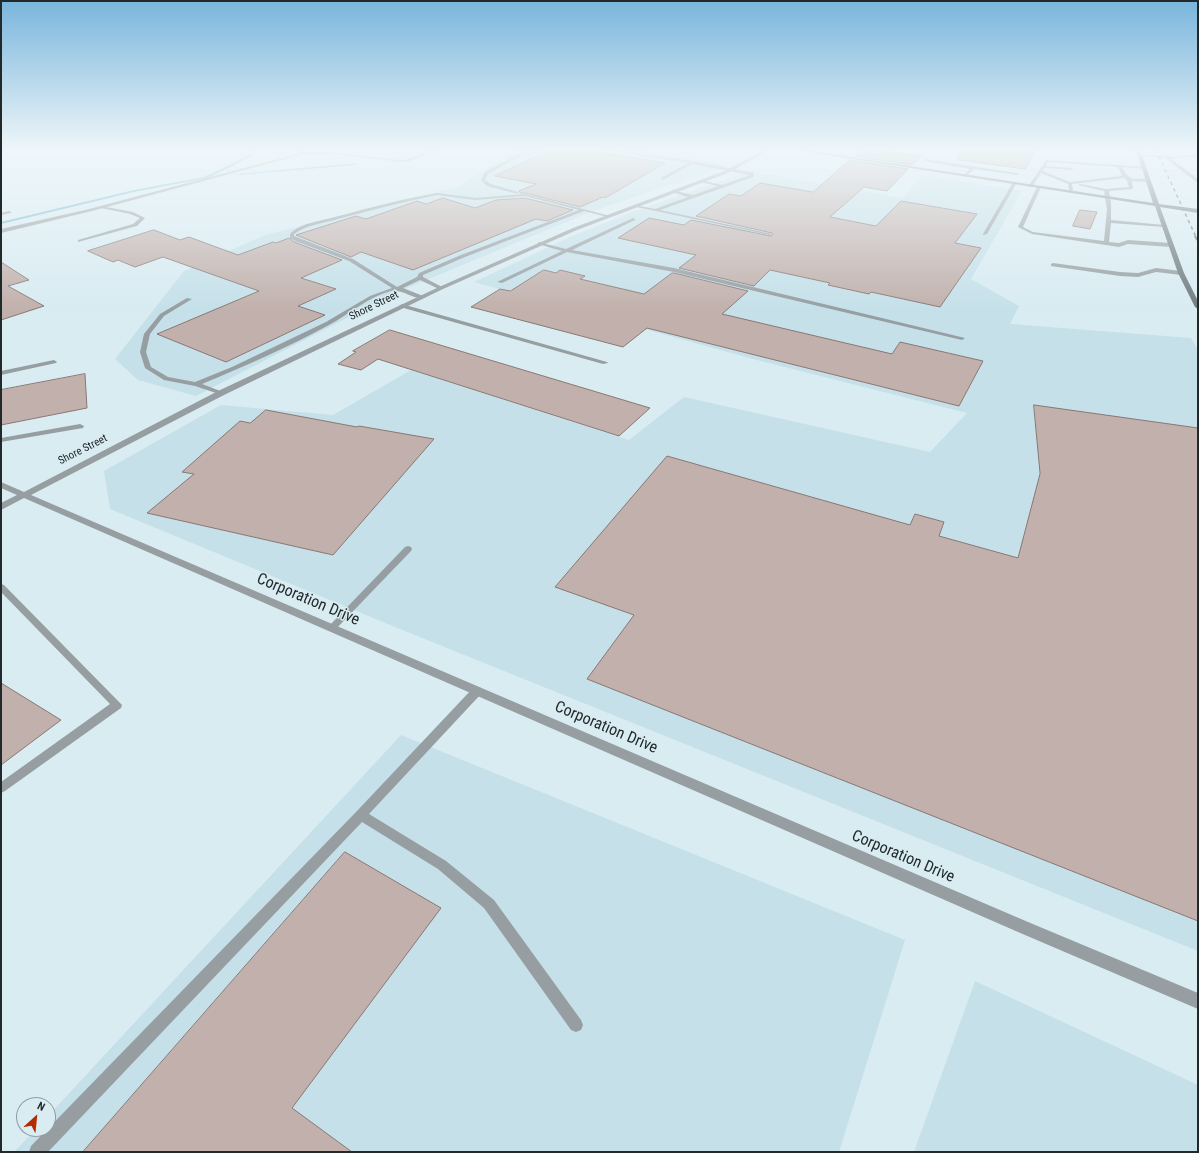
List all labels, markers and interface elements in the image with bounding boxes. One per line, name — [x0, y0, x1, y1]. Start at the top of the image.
street label: Shore Street — [347, 288, 401, 324]
street label: Shore Street — [56, 432, 110, 468]
street label: Corporation Drive — [254, 570, 362, 630]
street label: Corporation Drive — [552, 698, 660, 758]
street label: Corporation Drive — [849, 827, 957, 887]
north arrow — [16, 1097, 56, 1137]
text: N — [35, 1099, 47, 1114]

